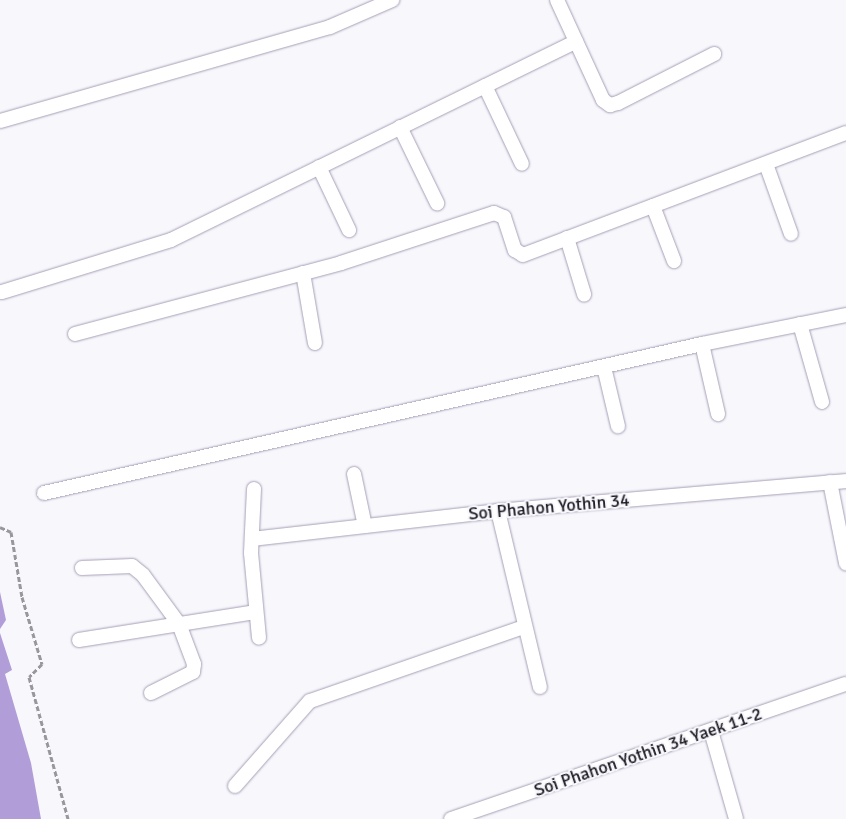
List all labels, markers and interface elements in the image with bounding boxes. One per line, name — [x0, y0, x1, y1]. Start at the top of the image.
street label: Soi Phahon Yothin 34 — [468, 489, 630, 525]
street label: Soi Phahon Yothin 34 Yaek 11-2 — [531, 703, 765, 801]

